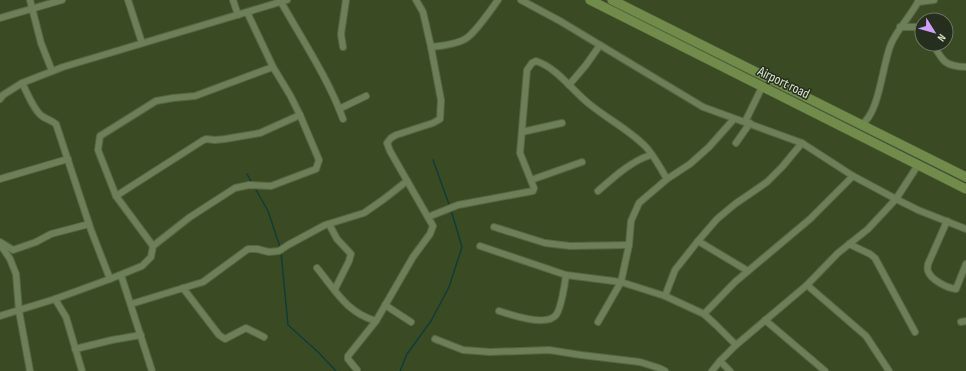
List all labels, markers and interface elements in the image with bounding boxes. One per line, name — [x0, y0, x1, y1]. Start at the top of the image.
north arrow — [914, 12, 954, 52]
text: N — [935, 31, 949, 44]
street label: Airport road — [754, 62, 813, 102]

